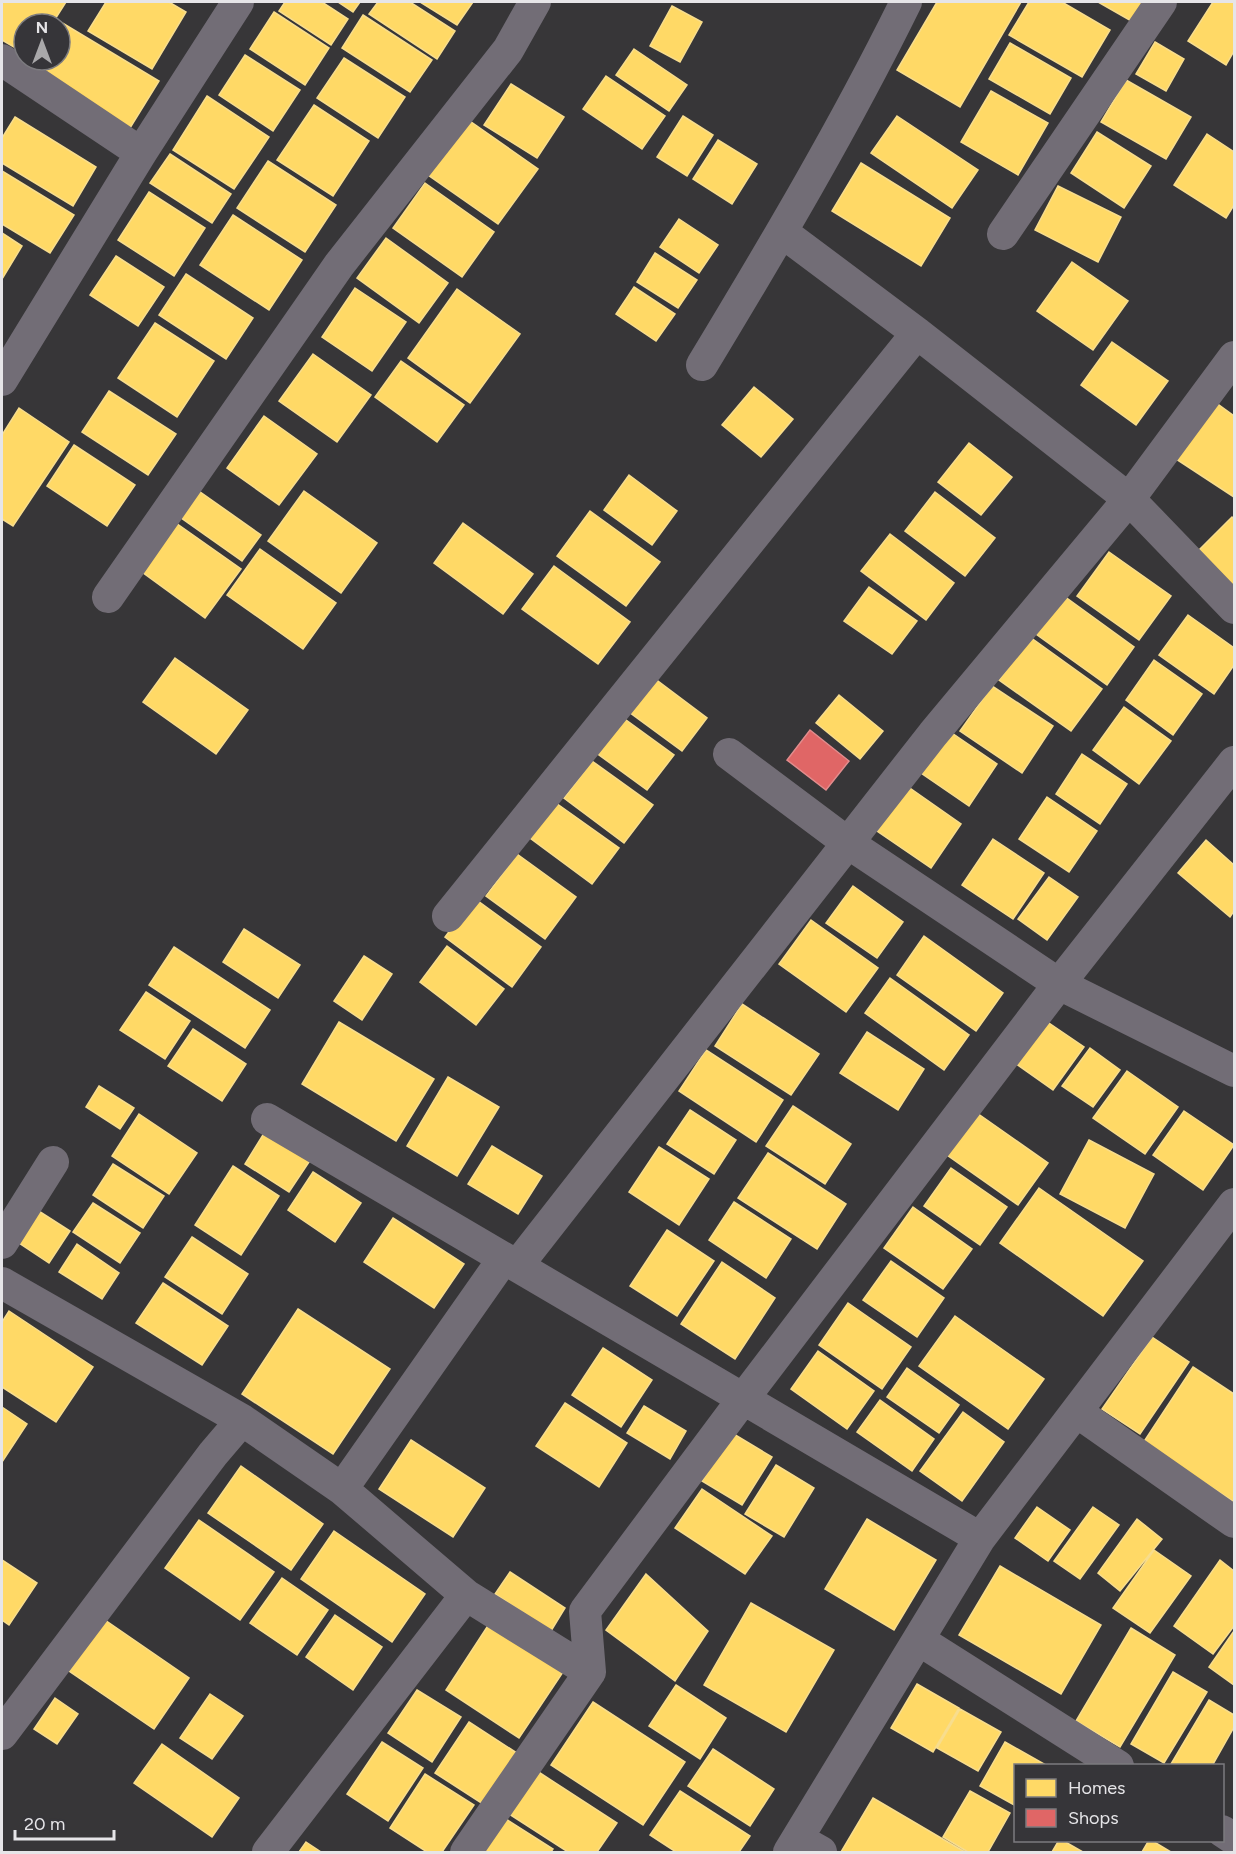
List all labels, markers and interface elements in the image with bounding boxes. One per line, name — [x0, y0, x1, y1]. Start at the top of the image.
north arrow — [12, 12, 72, 72]
text: N — [36, 18, 48, 37]
legend — [1014, 1764, 1224, 1842]
text: Homes — [1068, 1777, 1126, 1799]
scale bar — [15, 1803, 114, 1841]
text: Shops — [1068, 1807, 1119, 1829]
text: 20 m — [24, 1813, 65, 1835]

